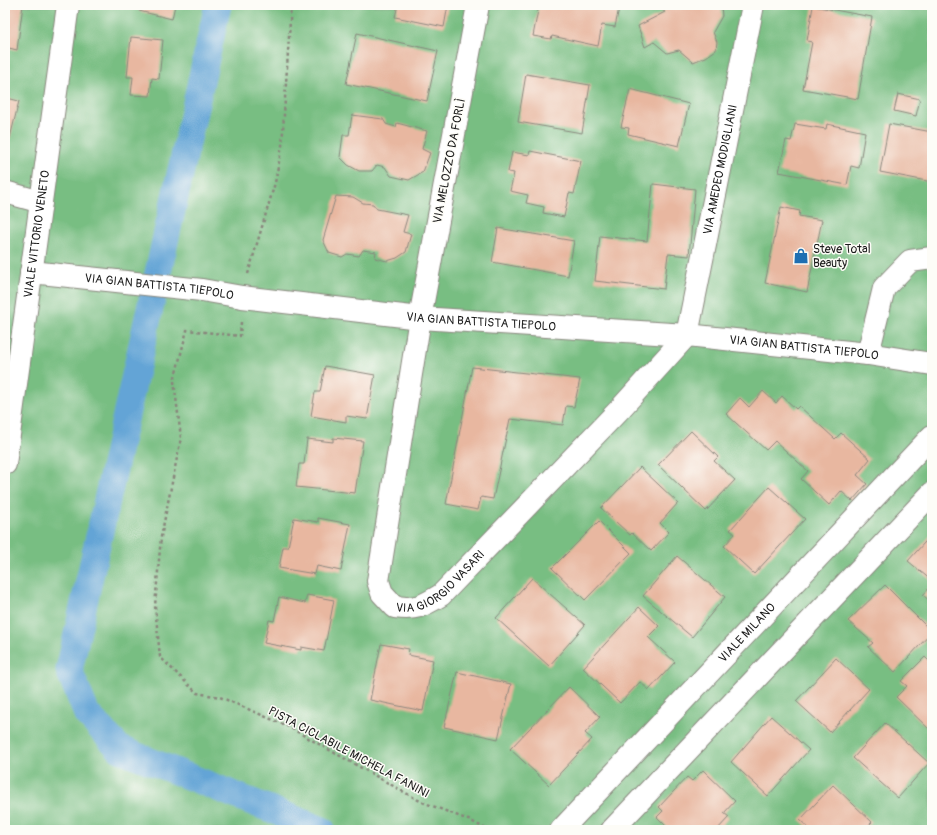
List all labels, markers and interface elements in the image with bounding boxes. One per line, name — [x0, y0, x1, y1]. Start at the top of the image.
street label: VIA MELOZZO DA FORLÌ — [429, 97, 469, 225]
street label: VIA AMEDEO MODIGLIANI — [700, 103, 741, 236]
street label: VIALE VITTORIO VENETO — [21, 169, 53, 299]
place label: Steve Total Beauty — [813, 242, 871, 271]
shop icon: Steve Total Beauty — [792, 247, 810, 265]
street label: VIA GIAN BATTISTA TIEPOLO — [84, 271, 235, 303]
street label: VIA GIAN BATTISTA TIEPOLO — [405, 309, 557, 335]
street label: VIA GIAN BATTISTA TIEPOLO — [729, 332, 880, 364]
street label: VIA GIORGIO VASARI — [395, 547, 488, 616]
street label: VIALE MILANO — [716, 600, 779, 666]
street label: PISTA CICLABILE MICHELA FANINI — [266, 703, 432, 801]

